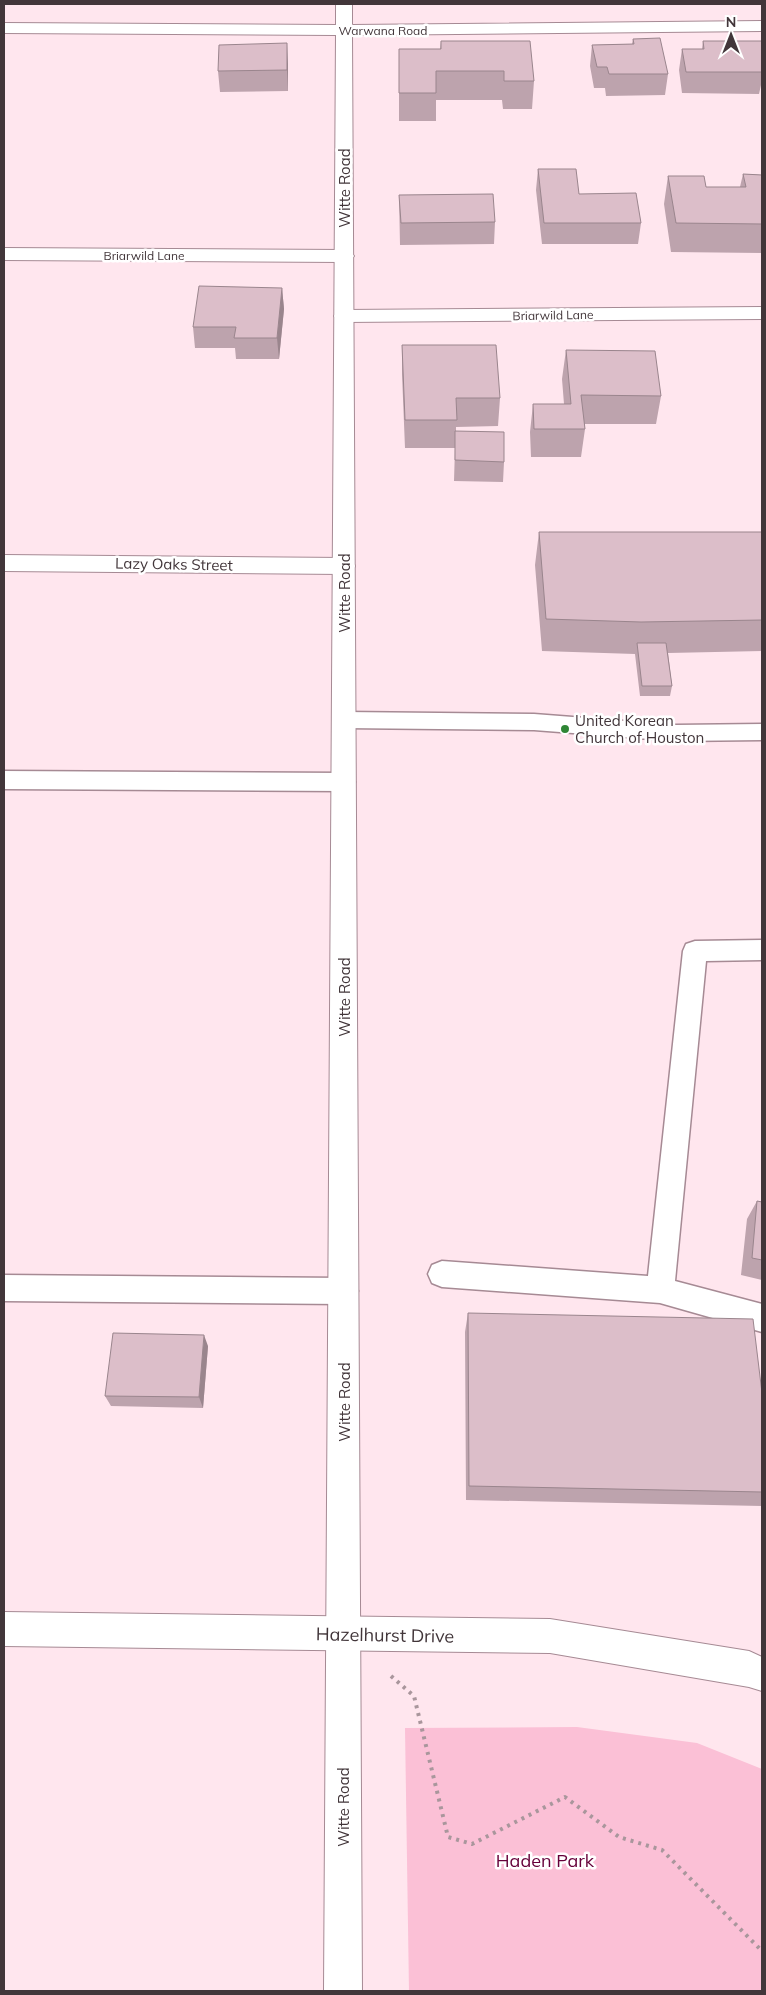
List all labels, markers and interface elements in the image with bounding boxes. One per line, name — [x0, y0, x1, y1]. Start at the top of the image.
north arrow — [706, 10, 756, 60]
text: N — [726, 13, 736, 31]
street label: Warwana Road — [339, 23, 427, 38]
street label: Witte Road — [335, 148, 354, 228]
street label: Briarwild Lane — [103, 248, 185, 263]
street label: Briarwild Lane — [512, 307, 594, 323]
street label: Lazy Oaks Street — [115, 553, 233, 575]
street label: Witte Road — [335, 553, 354, 633]
place label: United Korean Church of Houston — [575, 711, 704, 747]
marker: United Korean Church of Houston — [559, 723, 571, 735]
street label: Witte Road — [335, 957, 354, 1037]
street label: Witte Road — [335, 1362, 354, 1442]
street label: Hazelhurst Drive — [316, 1622, 454, 1648]
street label: Witte Road — [334, 1767, 353, 1847]
park label: Haden Park — [496, 1849, 595, 1872]

